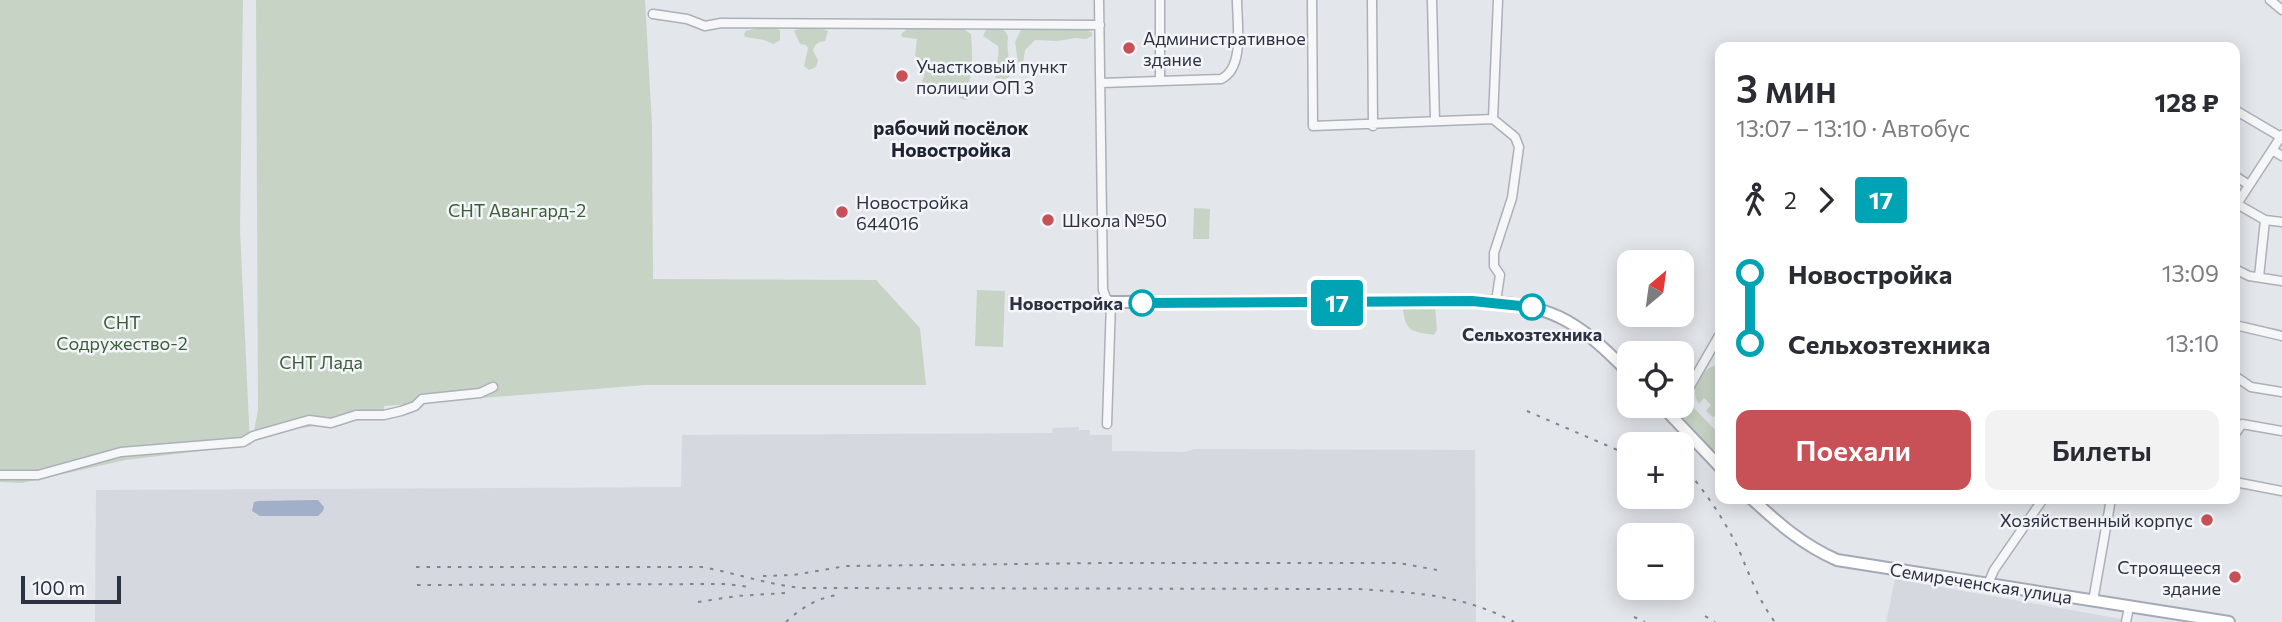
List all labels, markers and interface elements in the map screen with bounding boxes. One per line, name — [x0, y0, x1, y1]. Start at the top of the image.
place label: Административное здание — [1143, 27, 1306, 70]
marker: Административное здание — [1121, 40, 1137, 56]
place label: Участковый пункт полиции ОП 3 — [916, 55, 1068, 98]
text: 3 мин — [1736, 64, 1837, 111]
marker: Участковый пункт полиции ОП 3 — [894, 68, 910, 84]
text: 128 ₽ — [2154, 86, 2219, 117]
text: 13:07 – 13:10 · Автобус — [1736, 114, 1970, 142]
district label: рабочий посёлок Новостройка — [873, 116, 1029, 161]
icon: walk — [1736, 181, 1774, 219]
icon: forward — [1807, 181, 1845, 219]
text: 17 — [1869, 185, 1893, 214]
text: 2 — [1784, 186, 1797, 214]
place label: Новостройка 644016 — [856, 191, 969, 234]
park label: СНТ Авангард-2 — [448, 199, 586, 221]
marker: Новостройка 644016 — [834, 204, 850, 220]
place label: Школа №50 — [1062, 209, 1167, 231]
marker: Школа №50 — [1040, 212, 1056, 228]
north arrow — [1617, 250, 1694, 327]
map controls — [1617, 250, 1694, 600]
text: Новостройка — [1788, 258, 1952, 289]
text: 13:09 — [2162, 259, 2219, 287]
line badge: 17 — [1306, 280, 1368, 326]
text: 17 — [1325, 288, 1349, 317]
marker: Новостройка — [1129, 290, 1155, 316]
place label: Новостройка — [1009, 292, 1123, 314]
marker: Сельхозтехника — [1519, 294, 1545, 320]
park label: СНТ Содружество-2 — [56, 311, 188, 354]
place label: Сельхозтехника — [1462, 323, 1602, 345]
text: Сельхозтехника — [1788, 328, 1990, 359]
text: 13:10 — [2166, 329, 2219, 357]
button: locate — [1617, 341, 1694, 418]
park label: СНТ Лада — [279, 351, 363, 373]
button: Поехали — [1736, 410, 1971, 490]
button: Билеты — [1985, 410, 2219, 490]
button: + — [1617, 432, 1694, 509]
place label: Хозяйственный корпус — [2000, 509, 2193, 531]
marker: Хозяйственный корпус — [2199, 512, 2215, 528]
button: − — [1617, 523, 1694, 600]
place label: Строящееся здание — [2117, 556, 2221, 599]
street label: Семиреченская улица — [1888, 558, 2074, 608]
marker: Строящееся здание — [2227, 569, 2243, 585]
scale bar — [21, 573, 121, 605]
text: 100 m — [32, 576, 85, 599]

